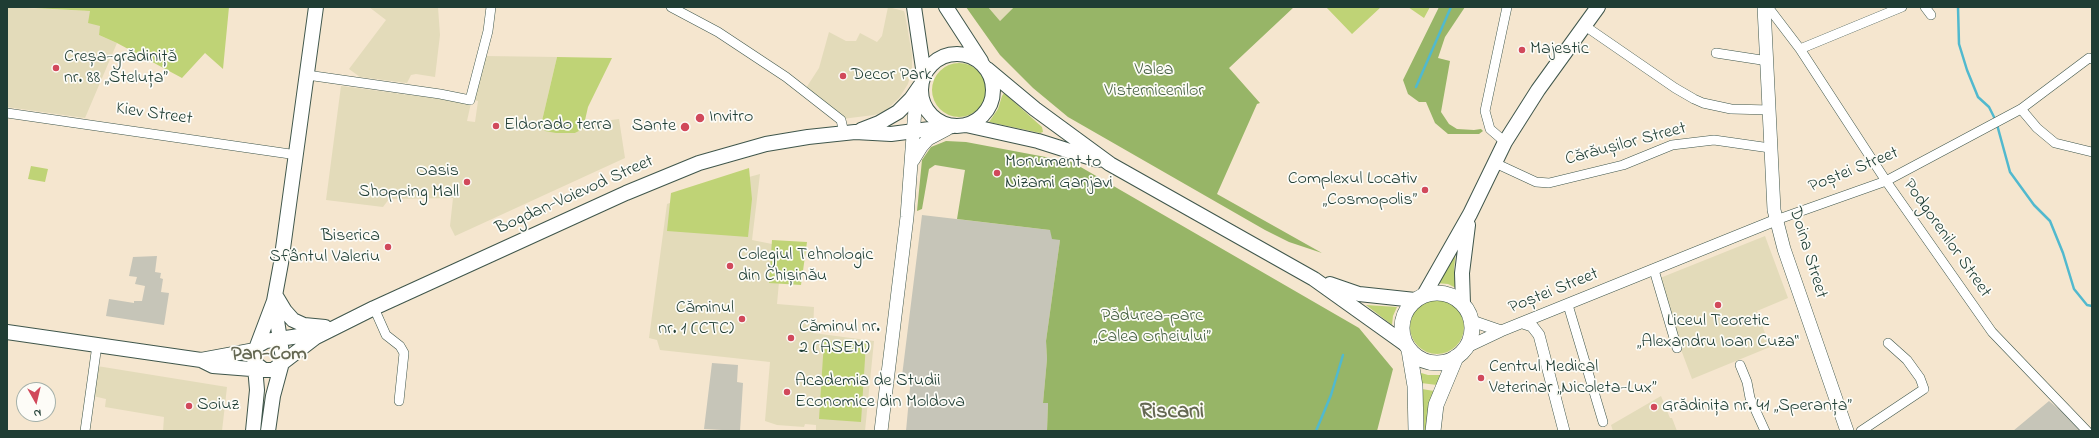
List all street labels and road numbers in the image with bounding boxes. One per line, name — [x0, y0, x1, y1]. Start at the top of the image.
street label: Kiev Street — [114, 99, 194, 131]
street label: Cărăușilor Street — [1563, 119, 1689, 171]
street label: Poștei Street — [1806, 143, 1902, 199]
street label: Bogdan-Voievod Street — [493, 151, 657, 241]
street label: Podgorenilor Street — [1897, 176, 1995, 302]
street label: Doina Street — [1783, 205, 1831, 301]
street label: Poștei Street — [1506, 264, 1602, 320]

